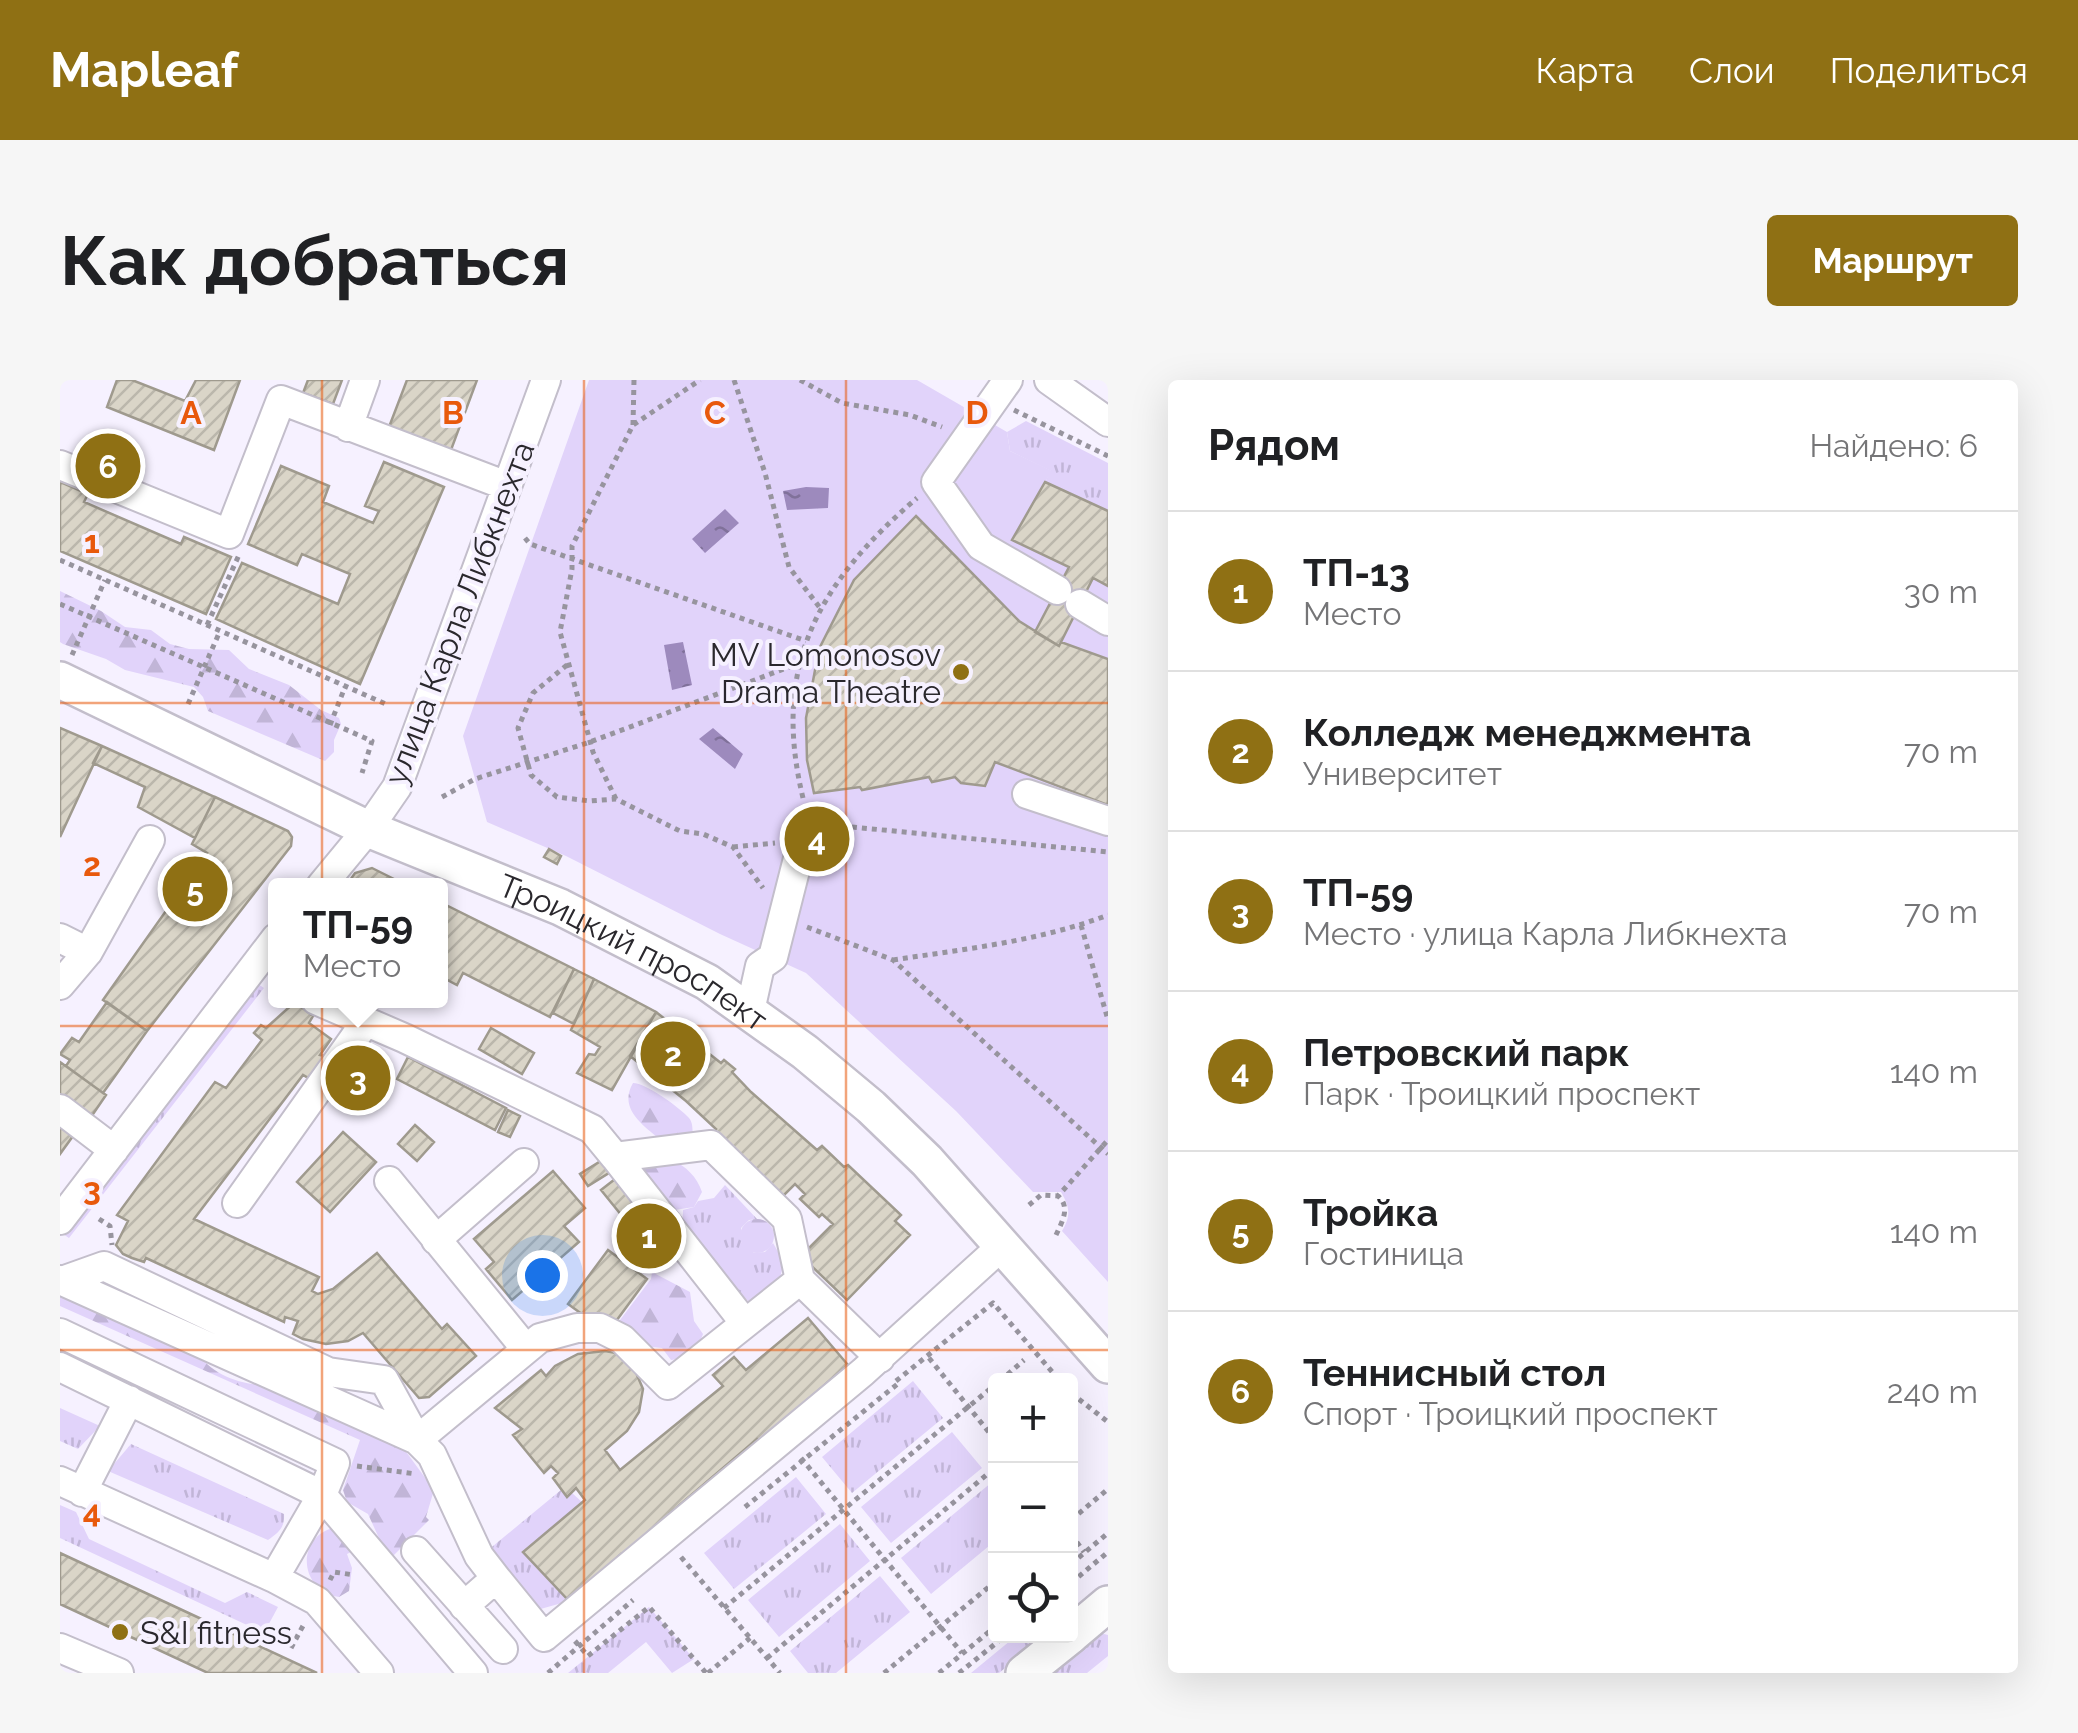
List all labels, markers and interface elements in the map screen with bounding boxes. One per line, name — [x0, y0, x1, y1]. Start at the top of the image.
text: Mapleaf — [50, 42, 238, 98]
text: Карта — [1536, 50, 1634, 91]
text: Слои — [1689, 50, 1775, 91]
text: Поделиться — [1830, 50, 2028, 91]
button: Маршрут — [1767, 215, 2018, 306]
text: Как добраться — [60, 219, 569, 301]
text: A — [180, 394, 202, 431]
text: B — [442, 394, 464, 431]
text: C — [704, 394, 726, 431]
text: D — [966, 394, 988, 431]
text: Рядом — [1208, 421, 1340, 470]
text: Найдено: 6 — [1810, 427, 1978, 464]
pin: 6 — [75, 428, 140, 504]
street label: улица Карла Либкнехта — [376, 436, 542, 790]
text: 1 — [84, 523, 100, 560]
text: ТП-13 — [1303, 550, 1410, 595]
text: 1 — [1233, 573, 1248, 610]
text: 30 m — [1904, 573, 1978, 610]
text: Место — [1303, 595, 1401, 632]
place label: MV Lomonosov Drama Theatre — [710, 636, 941, 710]
marker: MV Lomonosov Drama Theatre — [950, 661, 972, 683]
text: Колледж менеджмента — [1303, 710, 1751, 755]
text: 2 — [1231, 733, 1250, 770]
text: 70 m — [1904, 733, 1978, 770]
text: Университет — [1303, 755, 1502, 792]
pin: 4 — [784, 802, 850, 876]
text: 2 — [83, 846, 101, 883]
pin: 5 — [162, 852, 228, 926]
street label: Троицкий проспект — [494, 866, 775, 1038]
text: ТП-59 — [1303, 870, 1413, 915]
popup — [268, 878, 448, 1008]
text: 3 — [1232, 893, 1249, 930]
text: 70 m — [1904, 893, 1978, 930]
text: ТП-59 — [303, 902, 413, 947]
text: Место · улица Карла Либкнехта — [1303, 915, 1787, 952]
text: Место — [303, 947, 401, 984]
pin: 2 — [640, 1016, 706, 1092]
text: Петровский парк — [1303, 1030, 1630, 1075]
pin: 3 — [326, 1040, 390, 1116]
text: 4 — [1231, 1053, 1250, 1090]
text: 140 m — [1890, 1053, 1978, 1090]
text: Парк · Троицкий проспект — [1303, 1075, 1700, 1112]
text: 3 — [83, 1170, 101, 1207]
text: Тройка — [1303, 1190, 1438, 1235]
pin: 1 — [616, 1198, 682, 1274]
text: 5 — [1232, 1213, 1249, 1250]
text: 140 m — [1890, 1213, 1978, 1250]
text: Гостиница — [1303, 1235, 1464, 1272]
your location — [517, 1250, 568, 1301]
text: Теннисный стол — [1303, 1350, 1606, 1395]
map controls — [988, 1373, 1078, 1643]
button: + — [988, 1373, 1078, 1463]
text: 6 — [1231, 1373, 1250, 1410]
text: 240 m — [1887, 1373, 1978, 1410]
text: Спорт · Троицкий проспект — [1303, 1395, 1718, 1432]
button: − — [988, 1463, 1078, 1553]
text: 4 — [83, 1493, 101, 1530]
button: locate — [988, 1553, 1078, 1643]
place label: S&I fitness — [140, 1614, 292, 1651]
marker: S&I fitness — [109, 1621, 131, 1643]

